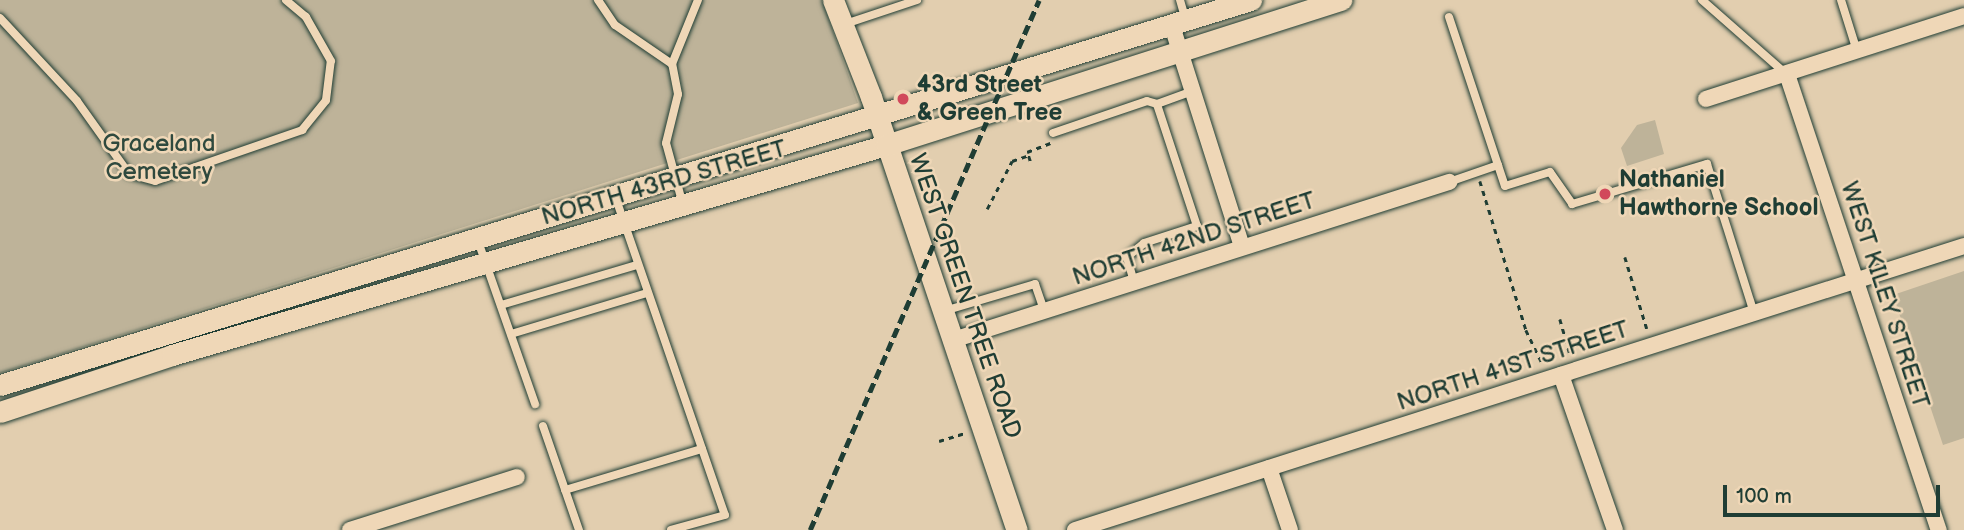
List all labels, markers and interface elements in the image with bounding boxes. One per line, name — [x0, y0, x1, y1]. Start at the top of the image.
place label: 43rd Street & Green Tree — [917, 71, 1062, 127]
marker: 43rd Street & Green Tree — [895, 91, 911, 107]
park label: Graceland Cemetery — [103, 130, 215, 186]
street label: NORTH 43RD STREET — [538, 134, 790, 232]
street label: WEST GREEN TREE ROAD — [903, 149, 1027, 443]
place label: Nathaniel Hawthorne School — [1619, 166, 1818, 222]
street label: WEST KILEY STREET — [1835, 178, 1935, 412]
street label: NORTH 42ND STREET — [1069, 186, 1319, 292]
marker: Nathaniel Hawthorne School — [1597, 186, 1613, 202]
street label: NORTH 41ST STREET — [1393, 315, 1633, 417]
scale bar — [1726, 470, 1943, 514]
text: 100 m — [1736, 484, 1792, 509]

